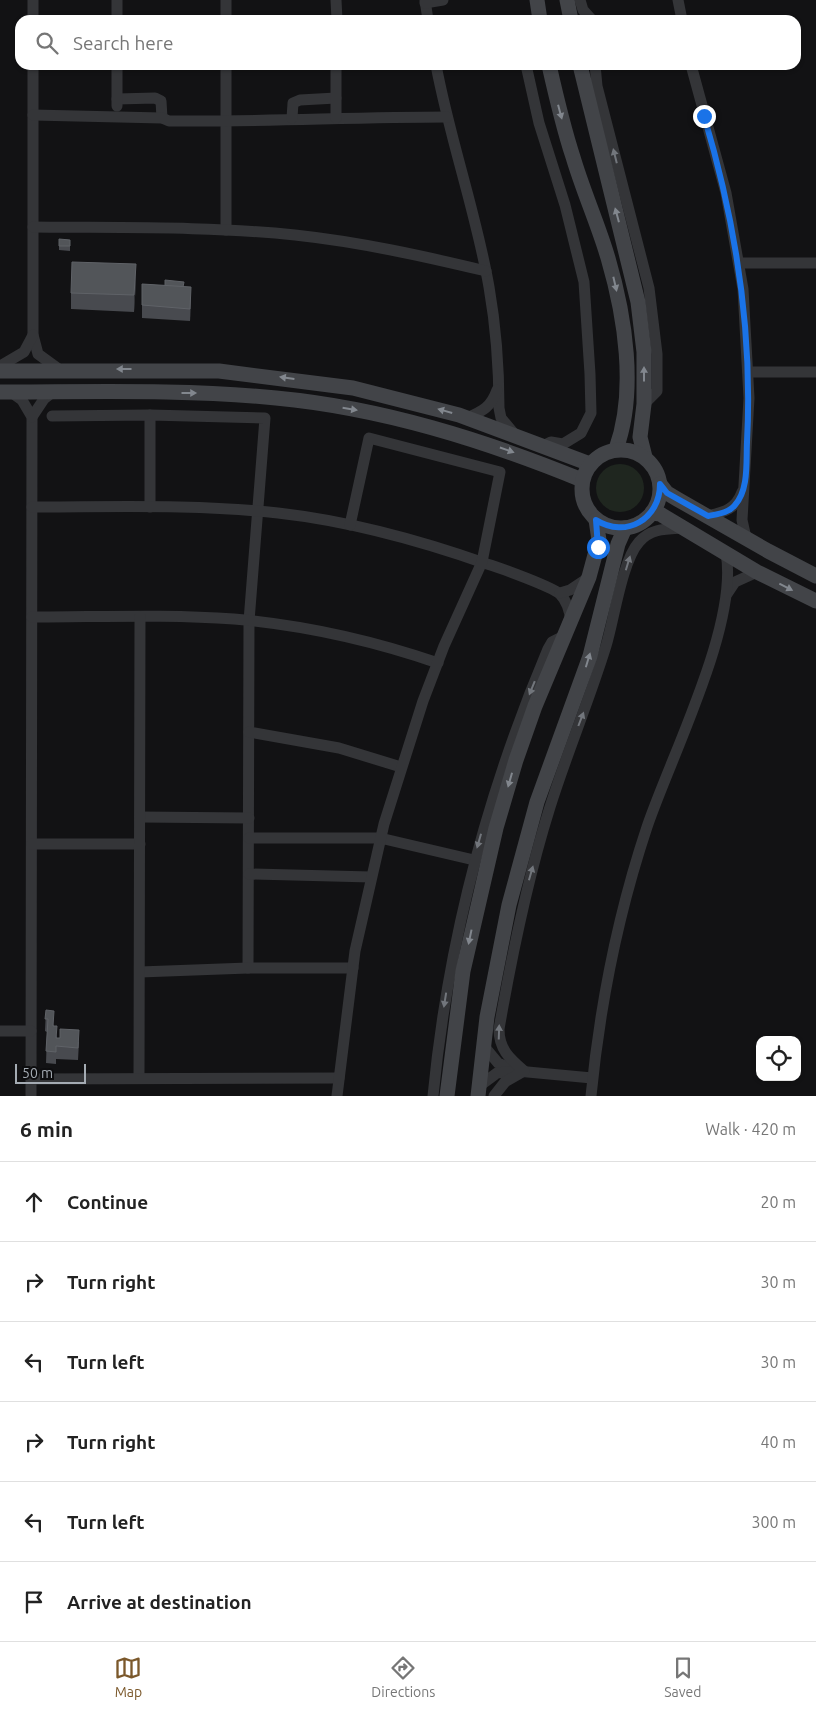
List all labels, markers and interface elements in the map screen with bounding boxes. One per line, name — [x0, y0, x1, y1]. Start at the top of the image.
search box — [15, 15, 801, 70]
icon: search — [33, 29, 61, 57]
text: Search here — [73, 32, 173, 54]
one-way arrow — [556, 105, 564, 120]
route end — [693, 105, 716, 128]
one-way arrow — [611, 149, 619, 164]
one-way arrow — [613, 207, 621, 222]
one-way arrow — [611, 276, 619, 291]
one-way arrow — [116, 365, 132, 373]
one-way arrow — [640, 366, 648, 382]
one-way arrow — [278, 374, 294, 382]
one-way arrow — [181, 389, 197, 397]
one-way arrow — [343, 405, 359, 413]
one-way arrow — [438, 406, 453, 414]
one-way arrow — [500, 447, 515, 455]
route start — [587, 536, 610, 559]
one-way arrow — [625, 556, 633, 571]
one-way arrow — [778, 583, 793, 591]
one-way arrow — [585, 653, 593, 668]
one-way arrow — [527, 681, 535, 695]
one-way arrow — [577, 711, 585, 726]
one-way arrow — [506, 772, 514, 787]
one-way arrow — [475, 834, 483, 849]
one-way arrow — [527, 866, 535, 881]
one-way arrow — [466, 929, 474, 945]
one-way arrow — [440, 992, 448, 1008]
one-way arrow — [496, 1024, 504, 1040]
map controls — [756, 1036, 801, 1081]
button: locate — [756, 1036, 801, 1081]
scale bar — [15, 1061, 86, 1084]
text: 50 m — [22, 1065, 53, 1081]
text: 6 min — [20, 1117, 73, 1141]
text: Walk · 420 m — [705, 1120, 796, 1138]
icon: ahead — [20, 1188, 48, 1216]
text: Continue — [67, 1191, 148, 1213]
text: 20 m — [760, 1193, 796, 1211]
icon: right — [20, 1268, 48, 1296]
text: Turn right — [67, 1271, 155, 1293]
text: 30 m — [760, 1273, 796, 1291]
icon: left — [20, 1348, 48, 1376]
text: Turn left — [67, 1351, 145, 1373]
text: 30 m — [760, 1353, 796, 1371]
icon: right — [20, 1428, 48, 1456]
text: Turn right — [67, 1431, 155, 1453]
text: 40 m — [760, 1433, 796, 1451]
icon: left — [20, 1508, 48, 1536]
text: Turn left — [67, 1511, 145, 1533]
text: 300 m — [751, 1513, 796, 1531]
icon: arrive — [20, 1588, 48, 1616]
text: Arrive at destination — [67, 1591, 252, 1613]
tab: Map — [114, 1654, 142, 1700]
tab: Directions — [371, 1654, 435, 1700]
tab: Saved — [664, 1654, 702, 1700]

